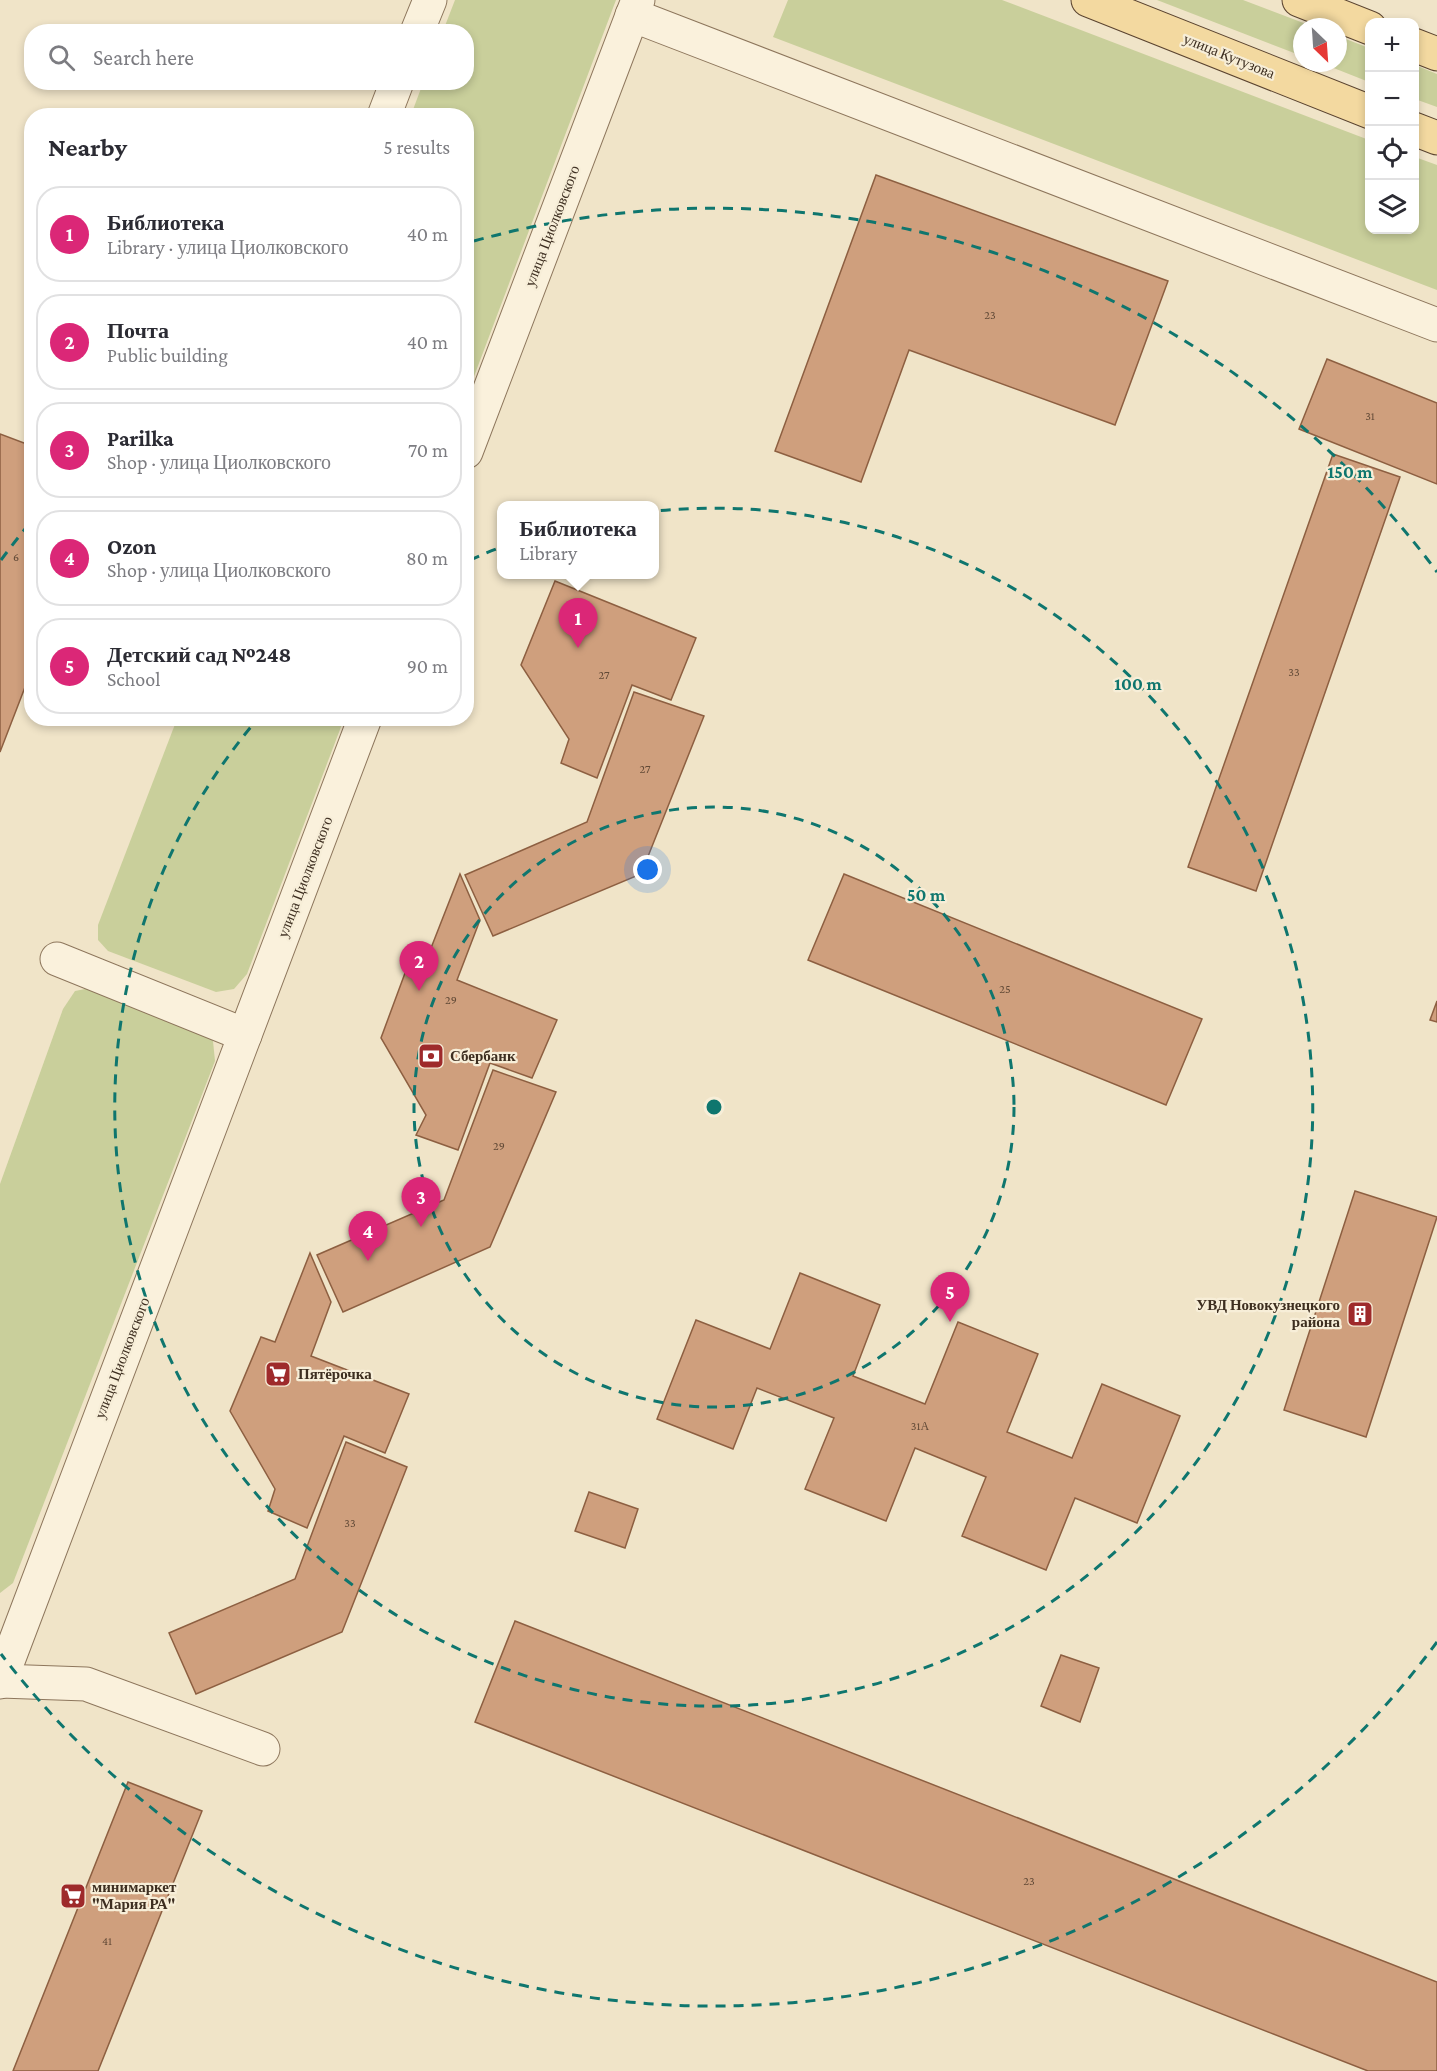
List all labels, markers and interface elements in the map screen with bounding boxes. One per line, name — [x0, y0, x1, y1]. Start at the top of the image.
north arrow — [1293, 18, 1347, 72]
map controls — [1365, 18, 1419, 234]
button: + — [1365, 18, 1419, 72]
search box — [24, 24, 474, 90]
street label: улица Кутузова — [1181, 30, 1277, 82]
icon: search — [45, 41, 78, 74]
text: Search here — [93, 45, 194, 70]
button: − — [1365, 72, 1419, 126]
button: locate — [1365, 126, 1419, 180]
text: Nearby — [48, 133, 127, 162]
text: 5 results — [383, 136, 450, 158]
street label: улица Циолковского — [522, 163, 582, 289]
button: layers — [1365, 180, 1419, 234]
text: Библиотека — [107, 210, 224, 235]
text: 1 — [66, 223, 73, 245]
text: 40 m — [407, 223, 448, 245]
text: Library · улица Циолковского — [107, 236, 348, 258]
house number: 23 — [984, 308, 996, 322]
text: Почта — [107, 318, 169, 343]
text: 2 — [64, 331, 75, 353]
text: 40 m — [407, 331, 448, 353]
text: Public building — [107, 344, 228, 366]
house number: 31 — [1365, 409, 1375, 423]
text: Parilka — [107, 426, 174, 451]
text: 3 — [65, 439, 74, 461]
text: 70 m — [408, 439, 448, 461]
text: Shop · улица Циолковского — [107, 451, 331, 473]
text: 150 m — [1327, 462, 1373, 482]
popup — [497, 501, 659, 579]
text: Библиотека — [519, 516, 637, 541]
text: Ozon — [107, 534, 156, 559]
text: Library — [519, 542, 577, 564]
text: 4 — [64, 547, 75, 569]
text: 80 m — [406, 547, 448, 569]
house number: 6 — [13, 550, 19, 564]
text: Shop · улица Циолковского — [107, 559, 331, 581]
pin: 1 — [558, 598, 598, 648]
text: Детский сад №248 — [107, 642, 291, 667]
text: 5 — [65, 655, 74, 677]
text: 90 m — [407, 655, 448, 677]
house number: 33 — [1288, 665, 1300, 679]
text: School — [107, 668, 160, 690]
house number: 27 — [598, 668, 610, 682]
text: 100 m — [1114, 674, 1162, 694]
house number: 27 — [639, 762, 651, 776]
street label: улица Циолковского — [275, 814, 335, 940]
your location — [633, 855, 662, 884]
text: 50 m — [907, 885, 946, 905]
pin: 2 — [400, 942, 438, 991]
house number: 25 — [999, 982, 1011, 996]
house number: 29 — [445, 993, 457, 1007]
bank icon: Сбербанк — [416, 1041, 446, 1071]
place label: Сбербанк — [450, 1048, 516, 1064]
centre of rings — [704, 1097, 724, 1117]
house number: 29 — [493, 1139, 505, 1153]
pin: 3 — [402, 1178, 440, 1227]
pin: 4 — [348, 1212, 388, 1261]
pin: 5 — [930, 1272, 970, 1322]
street label: улица Циолковского — [92, 1295, 152, 1421]
place label: УВД Новокузнецкого района — [1196, 1297, 1340, 1330]
building icon: УВД Новокузнецкого района — [1345, 1299, 1375, 1329]
supermarket icon: Пятёрочка — [263, 1359, 293, 1389]
place label: Пятёрочка — [298, 1366, 372, 1382]
house number: 31А — [911, 1419, 930, 1433]
house number: 33 — [344, 1516, 356, 1530]
house number: 23 — [1023, 1874, 1035, 1888]
place label: минимаркет "Мария РА" — [92, 1879, 177, 1912]
supermarket icon: минимаркет "Мария РА" — [58, 1881, 88, 1911]
house number: 41 — [102, 1934, 112, 1948]

